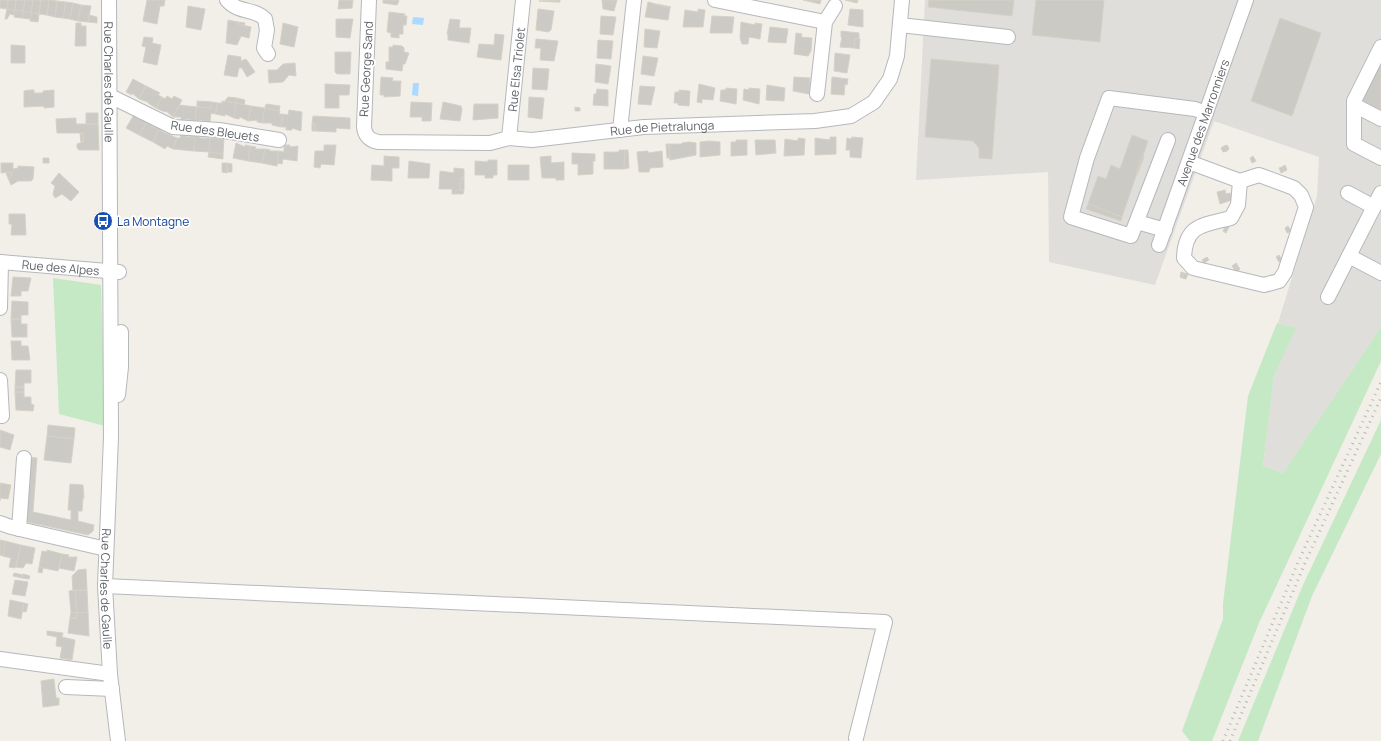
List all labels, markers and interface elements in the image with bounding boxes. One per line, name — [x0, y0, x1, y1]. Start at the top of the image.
street label: Rue George Sand — [355, 21, 377, 117]
street label: Rue Charles de Gaulle — [101, 22, 118, 142]
street label: Rue Elsa Triolet — [503, 26, 529, 112]
street label: Avenue des Marronniers — [1172, 57, 1233, 188]
street label: Rue des Bleuets — [170, 116, 260, 146]
street label: Rue de Pietralunga — [609, 116, 714, 139]
bus stop icon: La Montagne — [92, 210, 114, 232]
place label: La Montagne — [117, 213, 189, 230]
street label: Rue des Alpes — [21, 255, 100, 279]
street label: Rue Charles de Gaulle — [96, 528, 117, 650]

